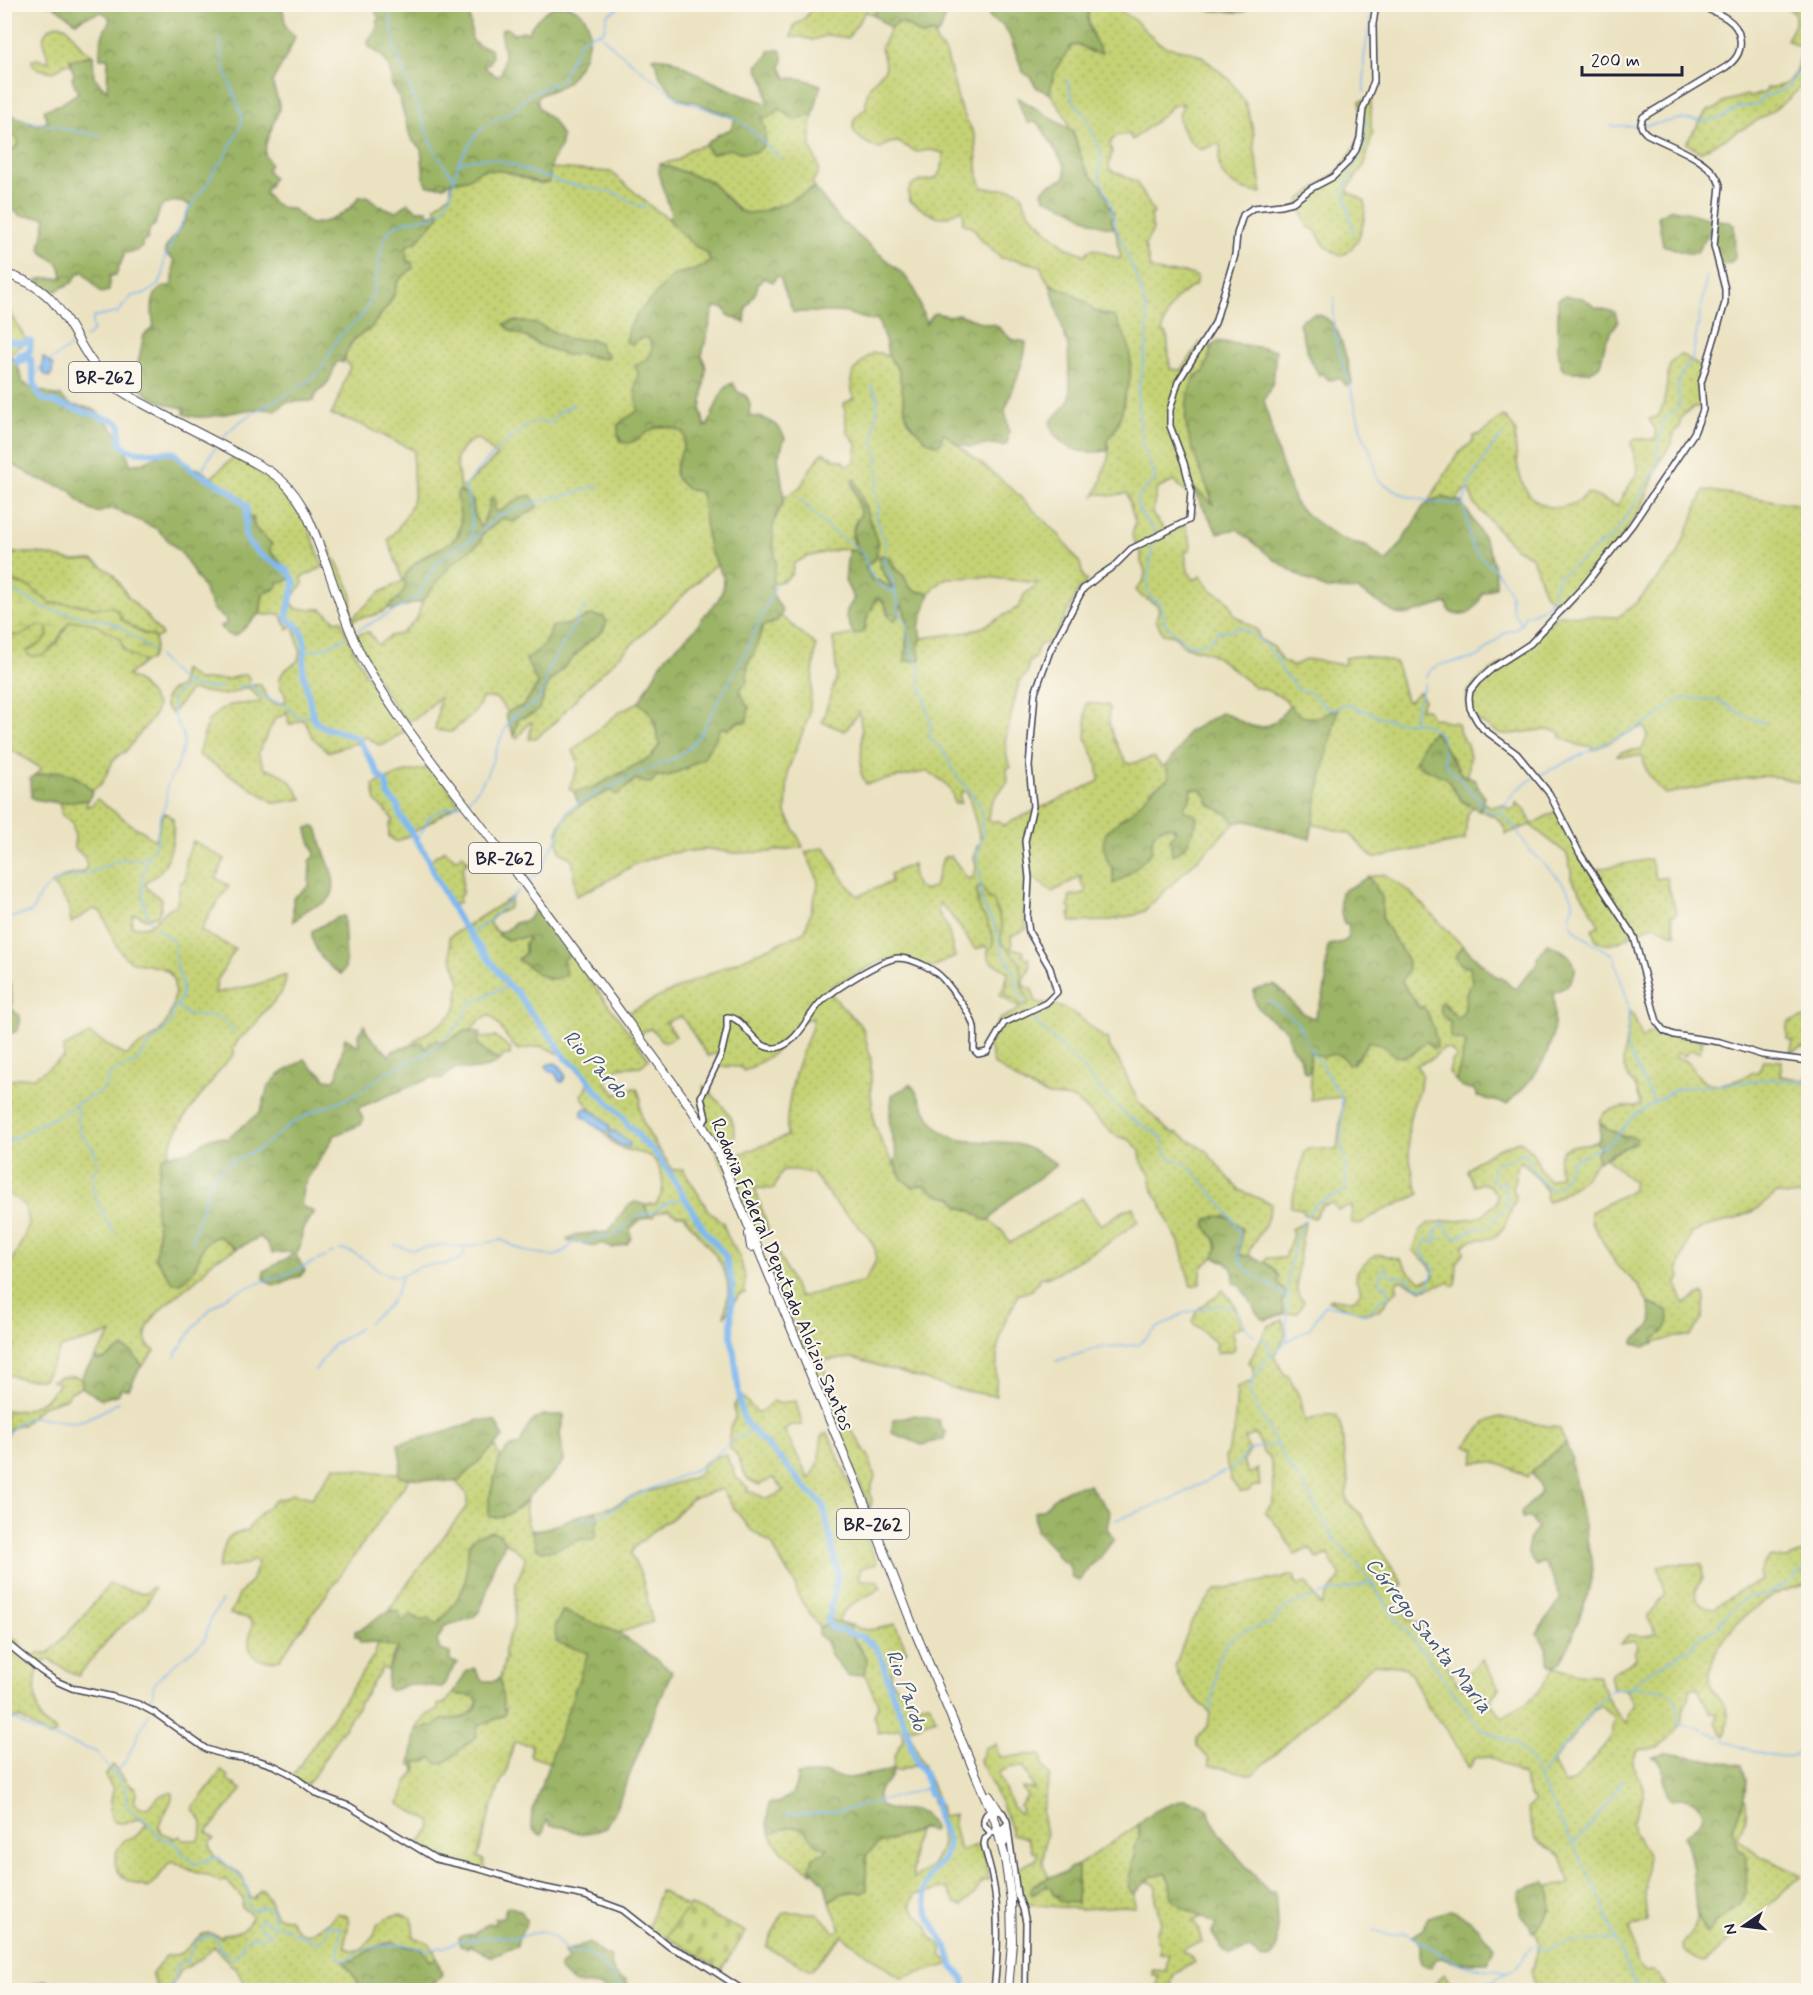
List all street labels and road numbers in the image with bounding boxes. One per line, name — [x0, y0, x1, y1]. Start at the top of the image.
road number: BR-262 — [69, 362, 141, 392]
road number: BR-262 — [469, 843, 541, 873]
street label: Rodovia Federal Deputado Aloízio Santos — [703, 1114, 860, 1435]
road number: BR-262 — [837, 1509, 909, 1539]

